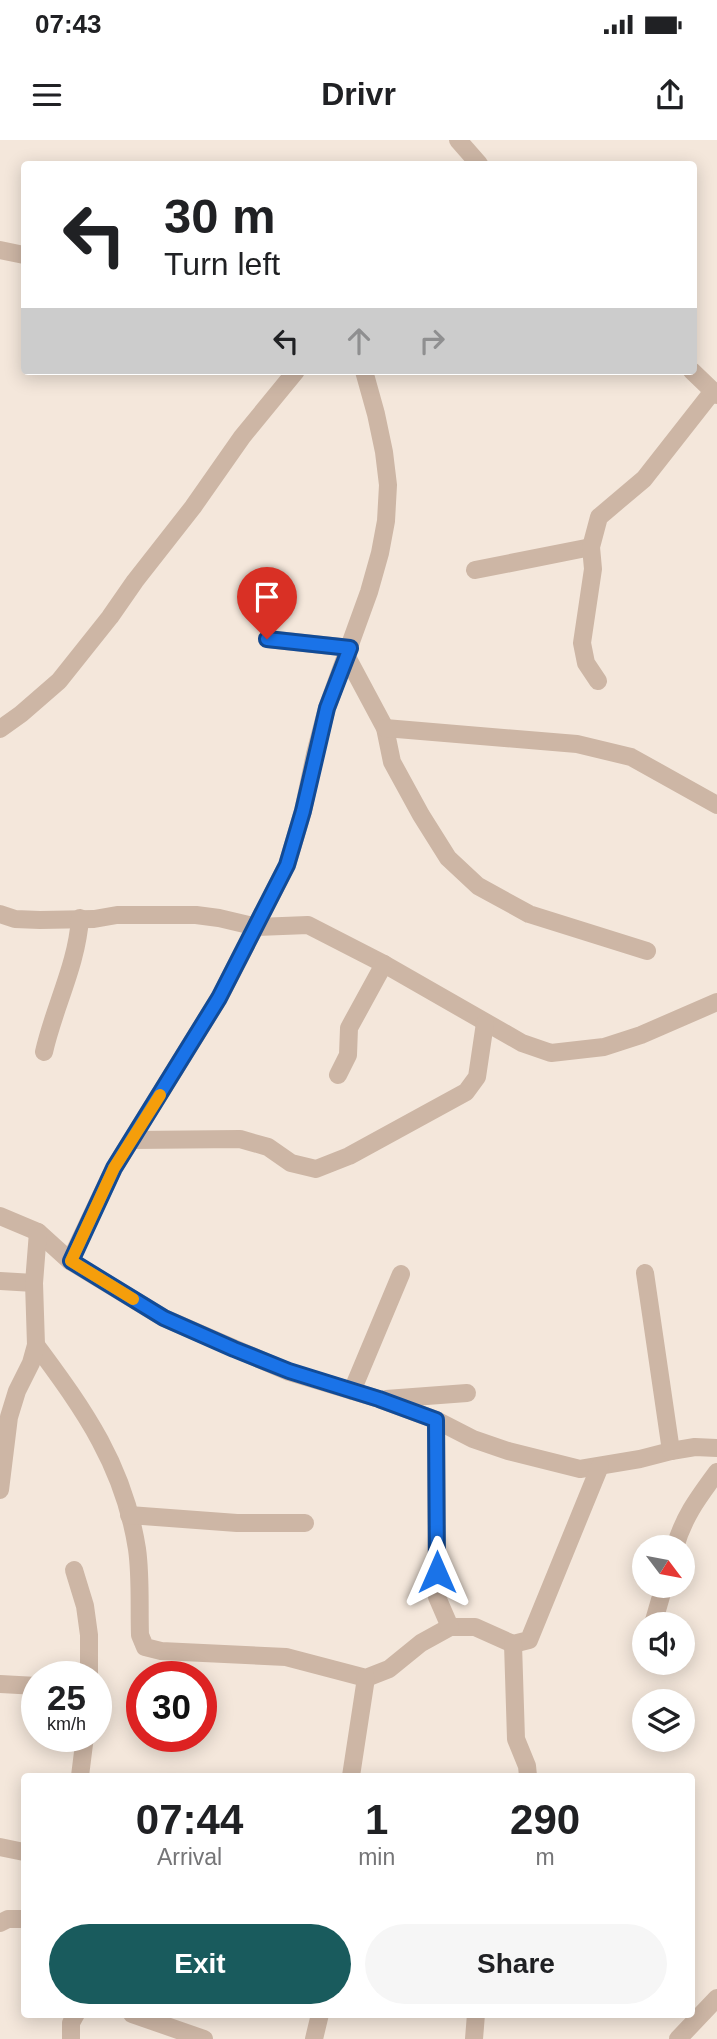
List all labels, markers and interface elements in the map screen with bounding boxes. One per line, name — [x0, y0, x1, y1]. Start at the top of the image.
text: 07:43 — [35, 9, 102, 39]
icon: menu — [28, 76, 66, 114]
text: Drivr — [321, 76, 396, 112]
icon: share — [651, 76, 689, 114]
icon: left — [49, 189, 140, 280]
text: 30 m — [164, 189, 276, 243]
text: Turn left — [164, 246, 280, 282]
icon: left — [267, 322, 305, 360]
icon: ahead — [340, 322, 378, 360]
icon: right — [413, 322, 451, 360]
pin — [237, 567, 297, 639]
icon: arrive — [248, 578, 286, 616]
position arrow — [400, 1535, 474, 1609]
north arrow — [632, 1535, 695, 1598]
map controls — [632, 1535, 695, 1752]
button: sound — [632, 1612, 695, 1675]
speed limit sign: 30 — [126, 1661, 217, 1752]
text: 25 — [47, 1678, 86, 1717]
button: layers — [632, 1689, 695, 1752]
text: km/h — [47, 1714, 86, 1734]
text: 07:44 — [136, 1796, 243, 1843]
text: 1 — [365, 1796, 388, 1843]
text: 290 — [510, 1796, 580, 1843]
text: Arrival — [157, 1844, 222, 1870]
text: min — [358, 1844, 395, 1870]
text: m — [536, 1844, 555, 1870]
button: Exit — [49, 1924, 351, 2004]
button: Share — [365, 1924, 667, 2004]

